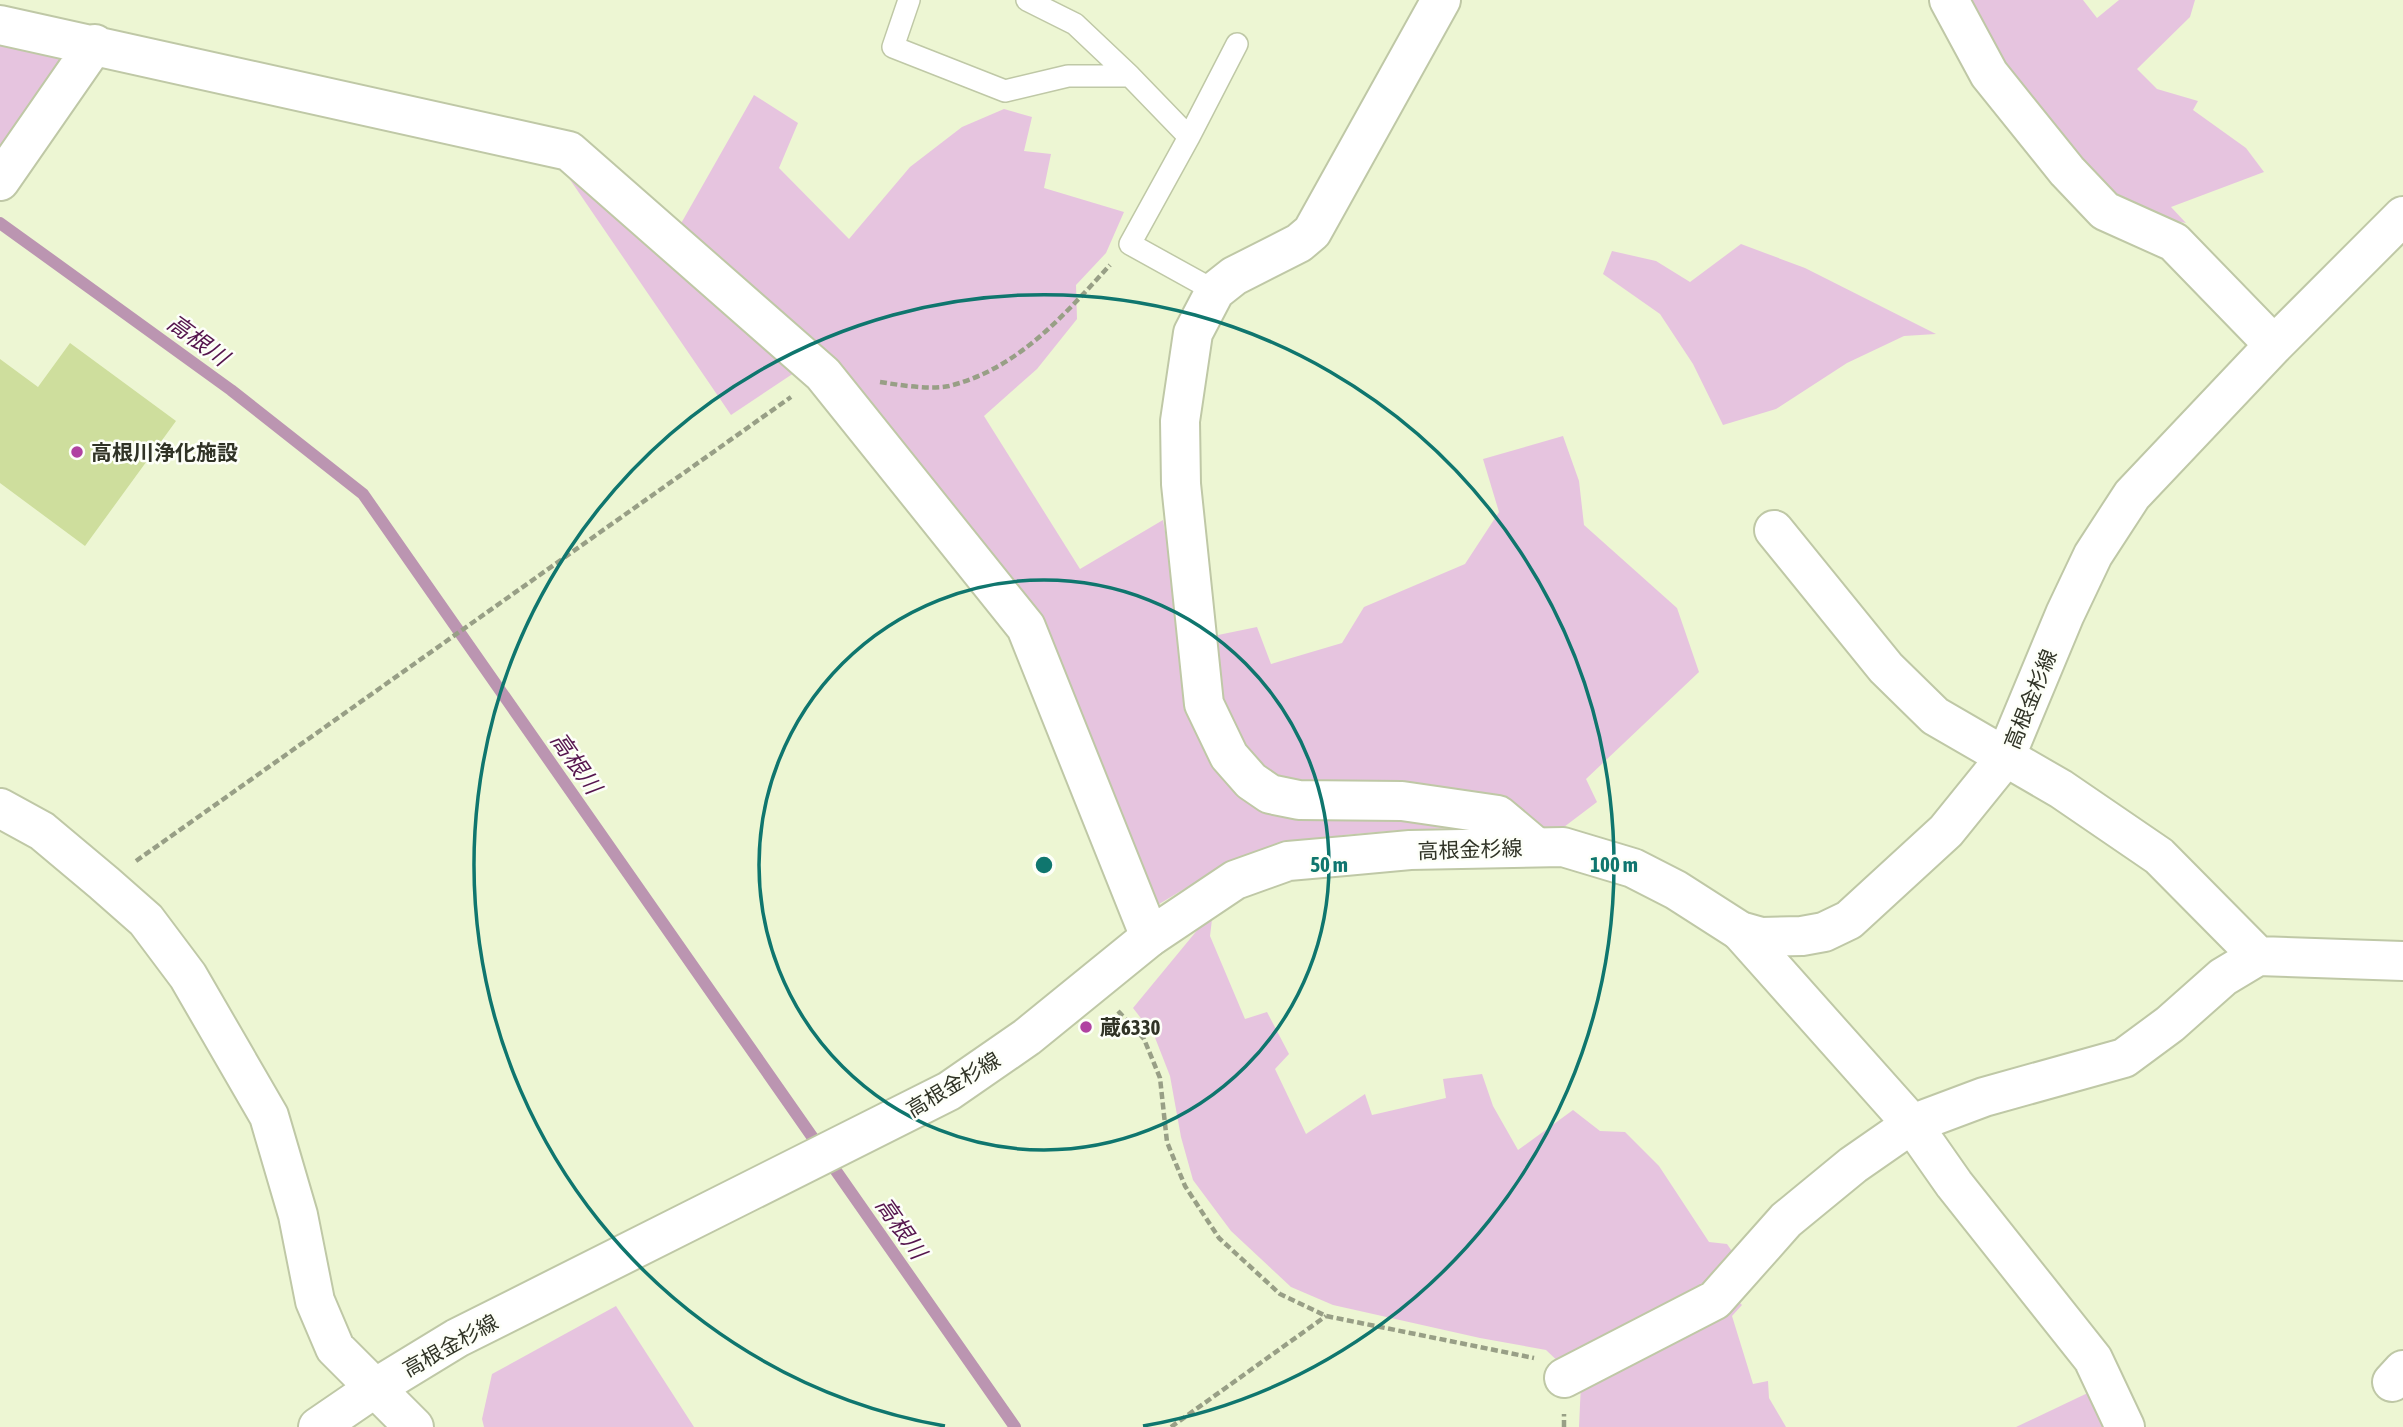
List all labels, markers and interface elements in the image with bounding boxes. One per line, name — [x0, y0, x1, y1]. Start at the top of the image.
water label: 高根川 — [162, 309, 236, 373]
place label: 高根川浄化施設 — [91, 440, 238, 464]
marker: 高根川浄化施設 — [69, 444, 85, 460]
street label: 高根金杉線 — [1999, 646, 2061, 752]
water label: 高根川 — [546, 727, 608, 801]
street label: 高根金杉線 — [1417, 835, 1523, 863]
text: 50 m — [1310, 852, 1348, 876]
text: 100 m — [1590, 852, 1638, 876]
centre of rings — [1032, 853, 1056, 877]
place label: 蔵6330 — [1100, 1015, 1161, 1039]
marker: 蔵6330 — [1078, 1019, 1094, 1035]
street label: 高根金杉線 — [902, 1047, 1004, 1121]
water label: 高根川 — [871, 1192, 933, 1266]
street label: 高根金杉線 — [398, 1309, 502, 1381]

